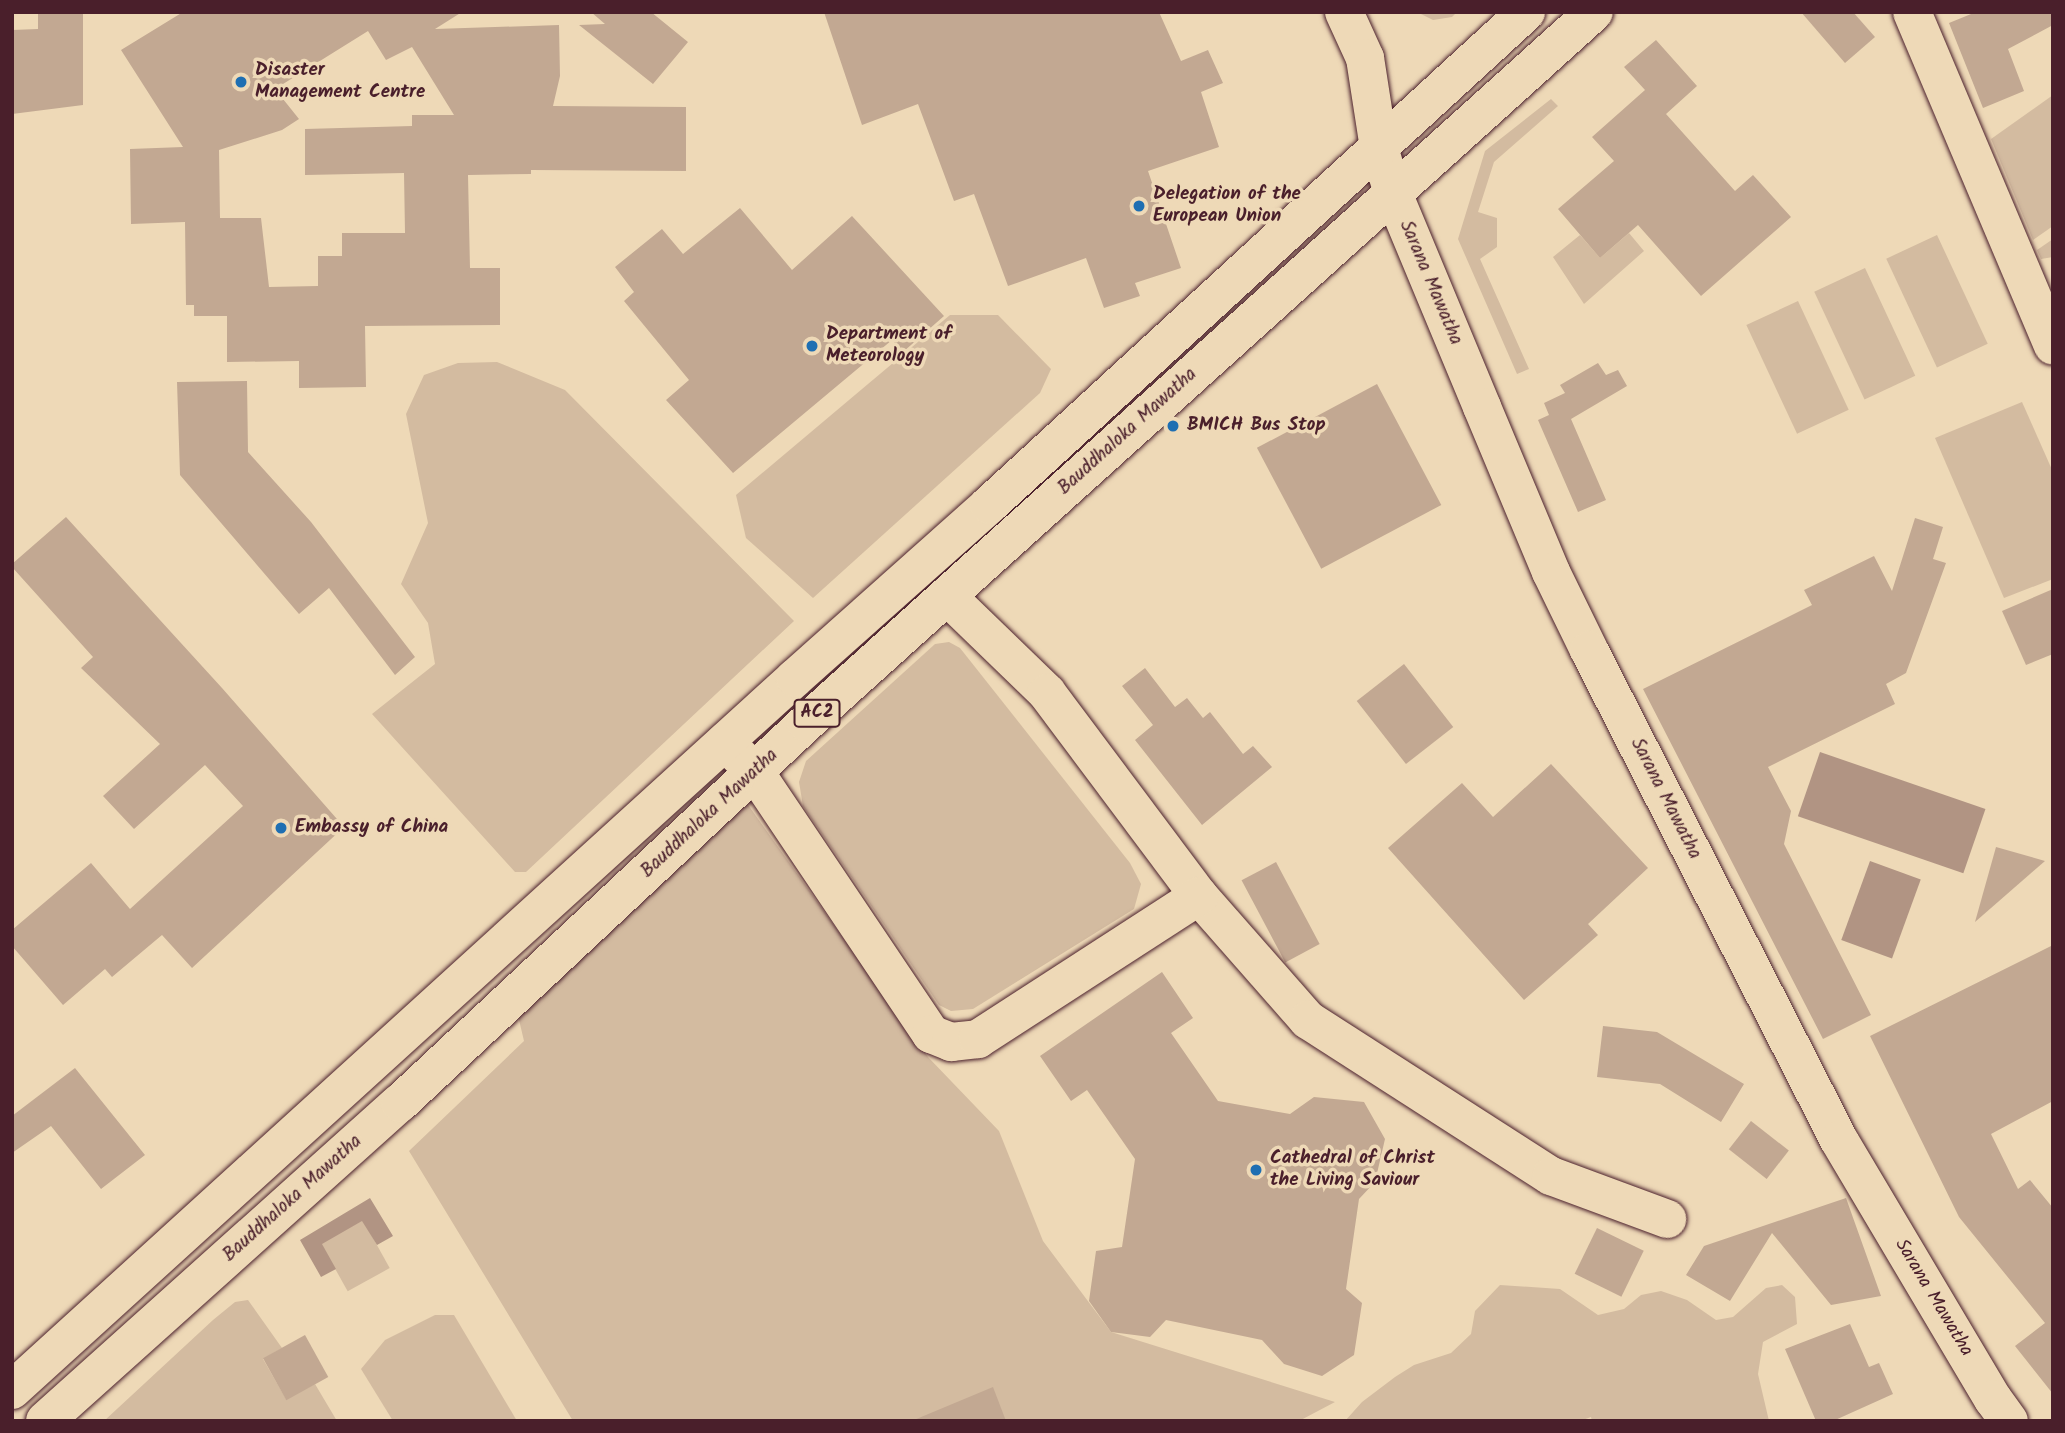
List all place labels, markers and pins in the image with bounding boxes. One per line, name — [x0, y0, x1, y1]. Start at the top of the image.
place label: Disaster Management Centre — [255, 60, 425, 104]
marker: Disaster Management Centre — [233, 74, 249, 90]
place label: Delegation of the European Union — [1153, 184, 1301, 228]
marker: Delegation of the European Union — [1131, 198, 1147, 214]
place label: Department of Meteorology — [826, 324, 951, 368]
marker: Department of Meteorology — [804, 338, 820, 354]
place label: BMICH Bus Stop — [1187, 415, 1326, 437]
marker: BMICH Bus Stop — [1165, 418, 1181, 434]
place label: Embassy of China — [295, 817, 448, 839]
marker: Embassy of China — [273, 820, 289, 836]
place label: Cathedral of Christ the Living Saviour — [1270, 1148, 1435, 1192]
marker: Cathedral of Christ the Living Saviour — [1248, 1162, 1264, 1178]

